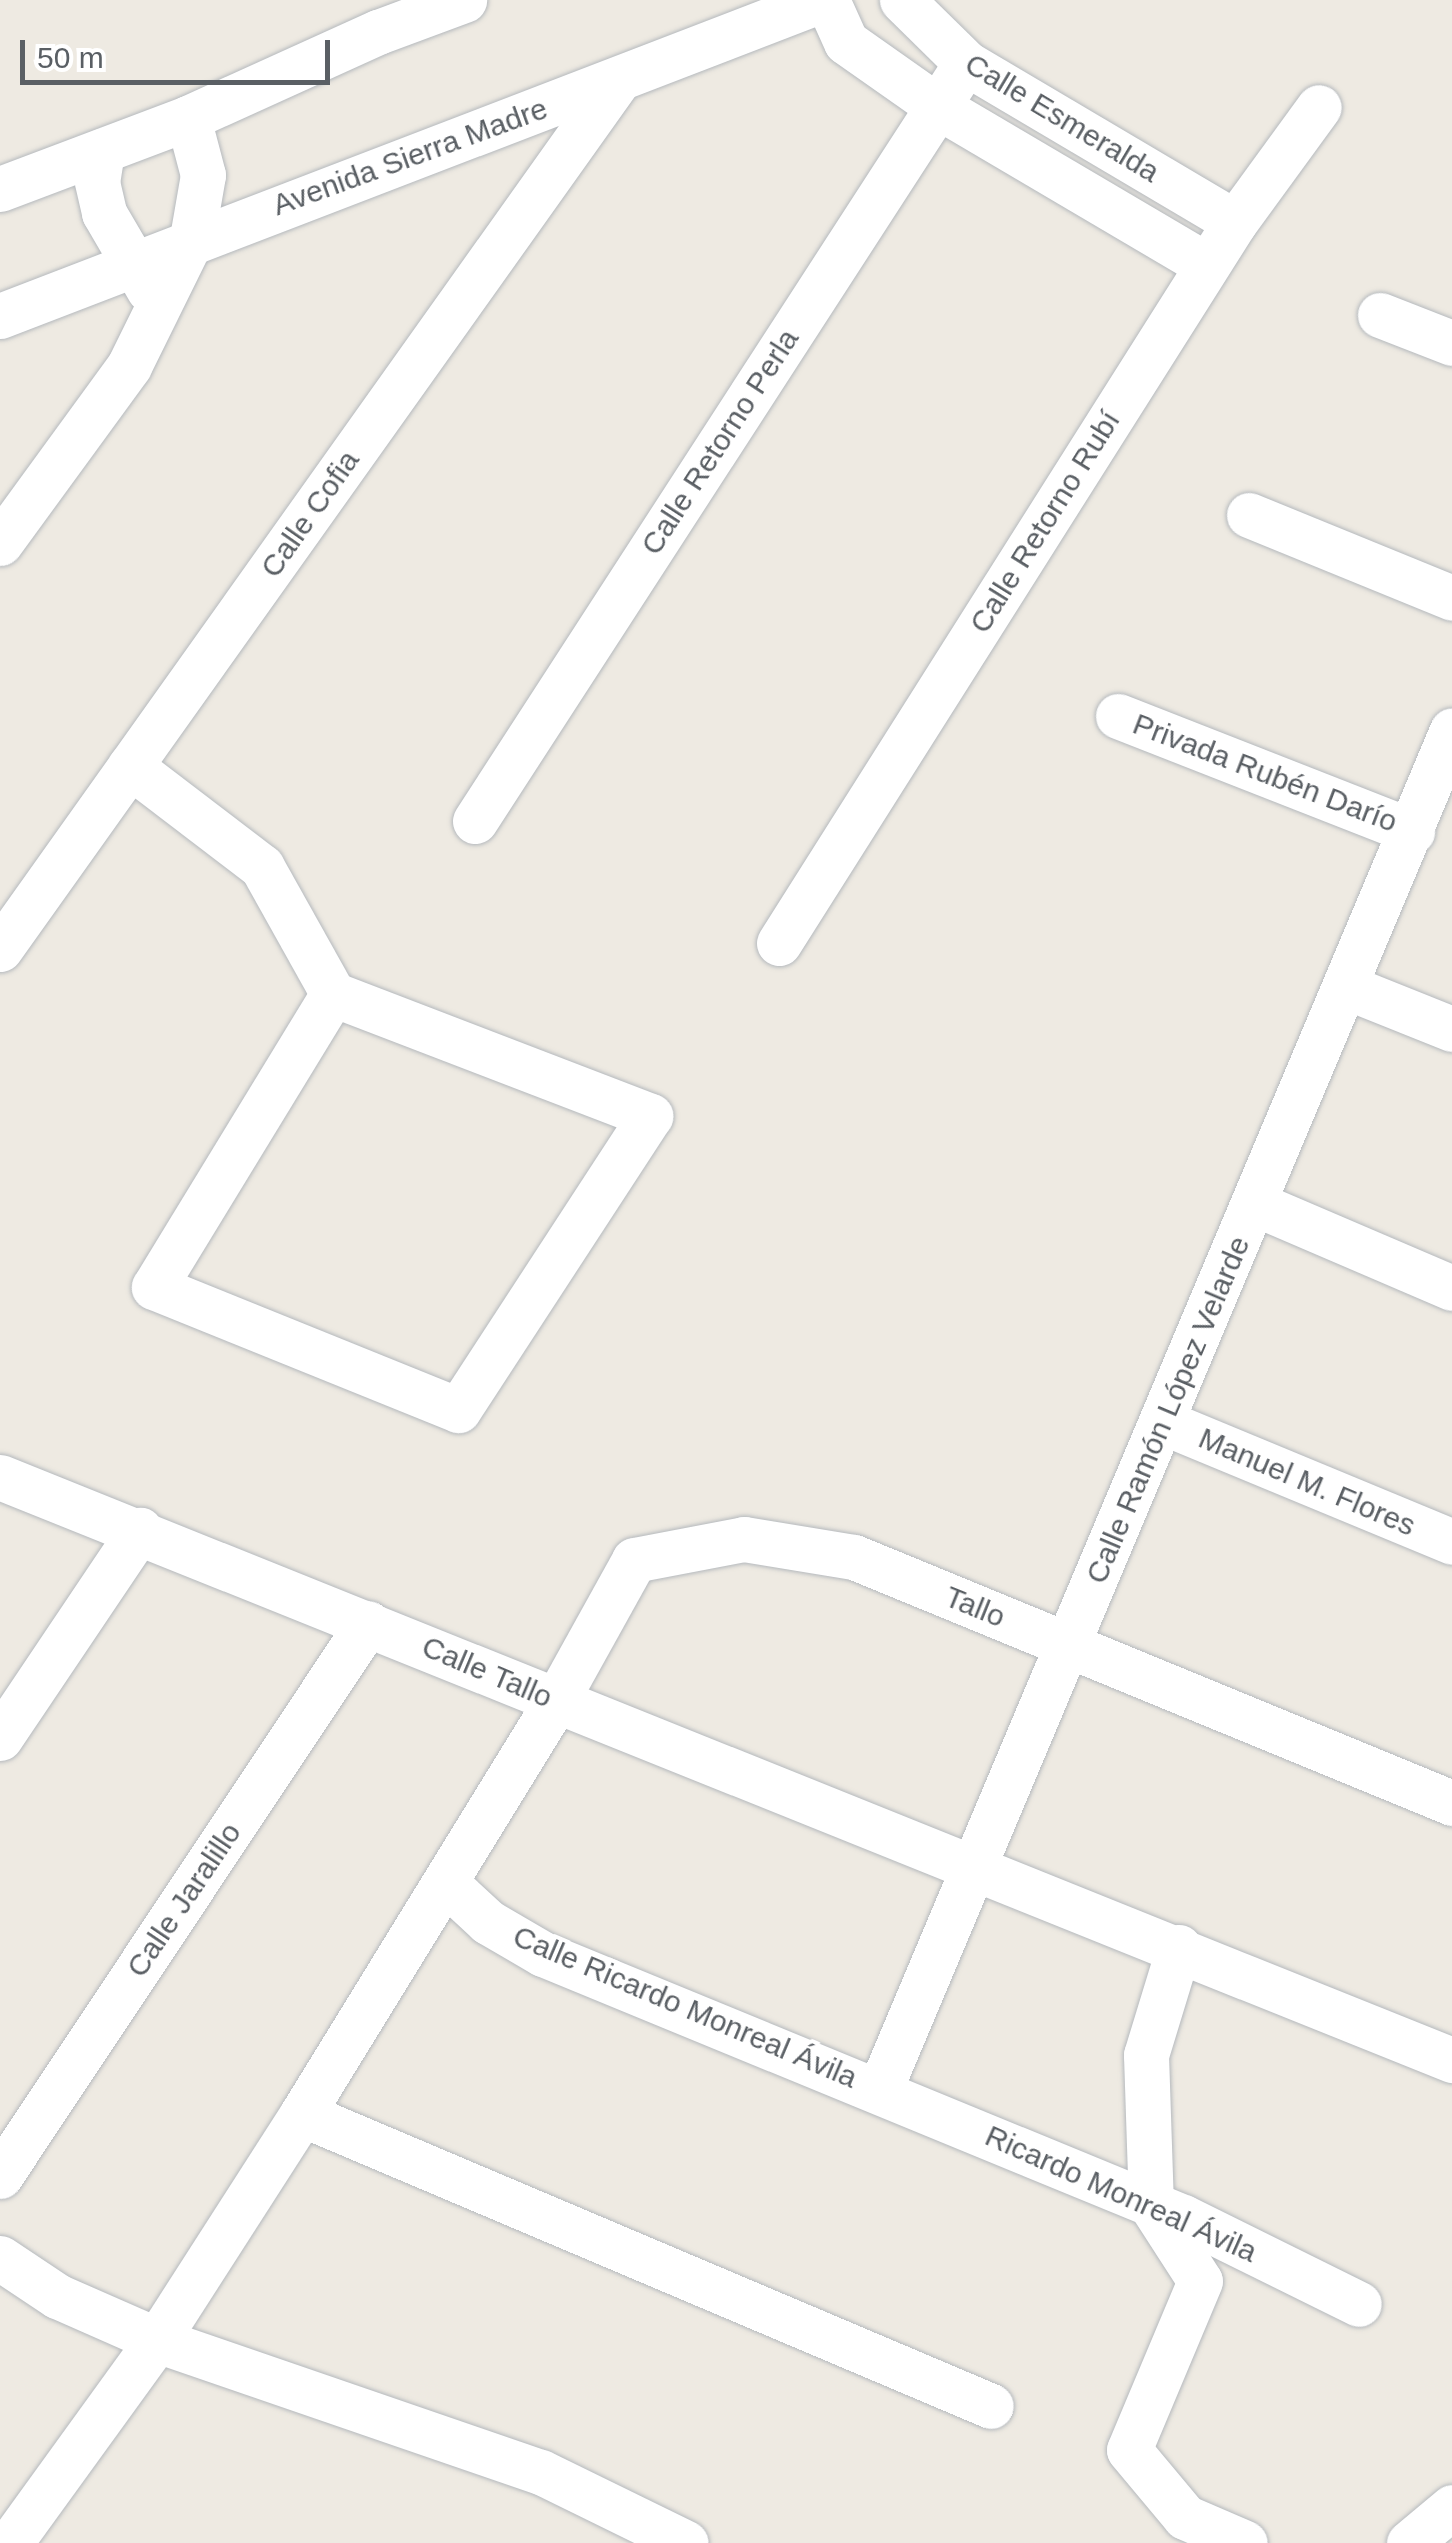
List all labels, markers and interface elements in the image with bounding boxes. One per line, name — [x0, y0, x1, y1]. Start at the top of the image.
scale bar — [25, 20, 335, 82]
text: 50 m — [37, 41, 104, 74]
street label: Calle Esmeralda — [958, 46, 1166, 190]
street label: Avenida Sierra Madre — [268, 91, 552, 223]
street label: Calle Retorno Perla — [634, 322, 806, 562]
street label: Calle Retorno Rubí — [962, 404, 1128, 640]
street label: Calle Cofia — [253, 444, 367, 584]
street label: Privada Rubén Darío — [1128, 706, 1402, 840]
street label: Calle Ramón López Velarde — [1078, 1231, 1258, 1589]
street label: Manuel M. Flores — [1193, 1420, 1421, 1544]
street label: Tallo — [940, 1579, 1010, 1635]
street label: Calle Tallo — [416, 1628, 558, 1716]
street label: Calle Jaralillo — [119, 1816, 249, 1984]
street label: Calle Ricardo Monreal Ávila — [508, 1918, 862, 2096]
street label: Ricardo Monreal Ávila — [980, 2118, 1262, 2270]

